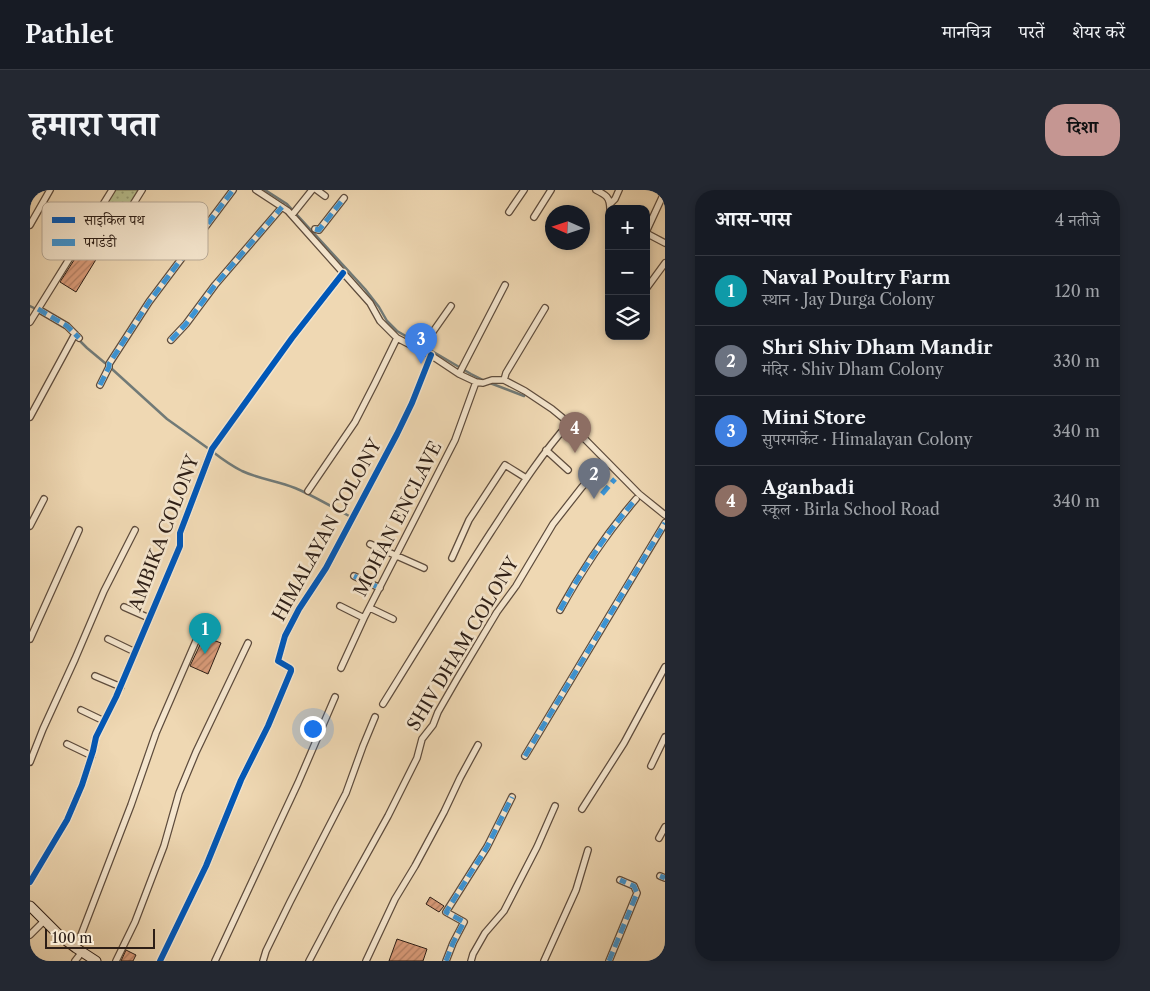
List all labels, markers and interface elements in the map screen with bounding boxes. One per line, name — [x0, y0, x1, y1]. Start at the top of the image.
text: Pathlet — [25, 20, 113, 49]
text: मानचित्र — [942, 21, 991, 43]
text: परतें — [1019, 21, 1045, 43]
text: शेयर करें — [1073, 21, 1125, 43]
text: हमारा पता — [30, 102, 158, 145]
button: दिशा — [1045, 104, 1120, 156]
legend — [42, 202, 208, 260]
north arrow — [545, 205, 590, 250]
map controls — [605, 205, 650, 340]
button: + — [605, 205, 650, 250]
text: आस-पास — [715, 206, 791, 231]
text: 4 नतीजे — [1055, 210, 1100, 230]
text: साइकिल पथ — [83, 211, 145, 229]
text: पगडंडी — [83, 233, 117, 251]
button: − — [605, 250, 650, 295]
text: Naval Poultry Farm — [762, 266, 950, 289]
text: 1 — [727, 281, 735, 301]
text: 120 m — [1055, 281, 1100, 301]
text: स्थान · Jay Durga Colony — [762, 289, 935, 309]
button: layers — [605, 295, 650, 340]
pin: 3 — [405, 323, 437, 364]
text: Shri Shiv Dham Mandir — [762, 336, 992, 359]
text: 2 — [726, 351, 736, 371]
text: 330 m — [1053, 351, 1100, 371]
text: मंदिर · Shiv Dham Colony — [762, 359, 944, 379]
text: Mini Store — [762, 406, 866, 429]
pin: 4 — [559, 412, 591, 453]
text: 3 — [726, 421, 736, 441]
text: 340 m — [1053, 421, 1100, 441]
text: सुपरमार्केट · Himalayan Colony — [762, 429, 972, 449]
street label: HIMALAYAN COLONY — [268, 434, 387, 625]
street label: MOHAN ENCLAVE — [349, 438, 447, 600]
street label: AMBIKA COLONY — [124, 451, 204, 615]
pin: 2 — [578, 458, 610, 499]
text: Aganbadi — [762, 476, 854, 499]
text: 4 — [726, 491, 736, 511]
text: 340 m — [1053, 491, 1100, 511]
text: स्कूल · Birla School Road — [762, 499, 940, 519]
street label: SHIV DHAM COLONY — [402, 552, 524, 735]
pin: 1 — [189, 613, 221, 654]
your location — [300, 716, 326, 742]
scale bar — [45, 926, 155, 949]
text: 100 m — [52, 929, 92, 947]

